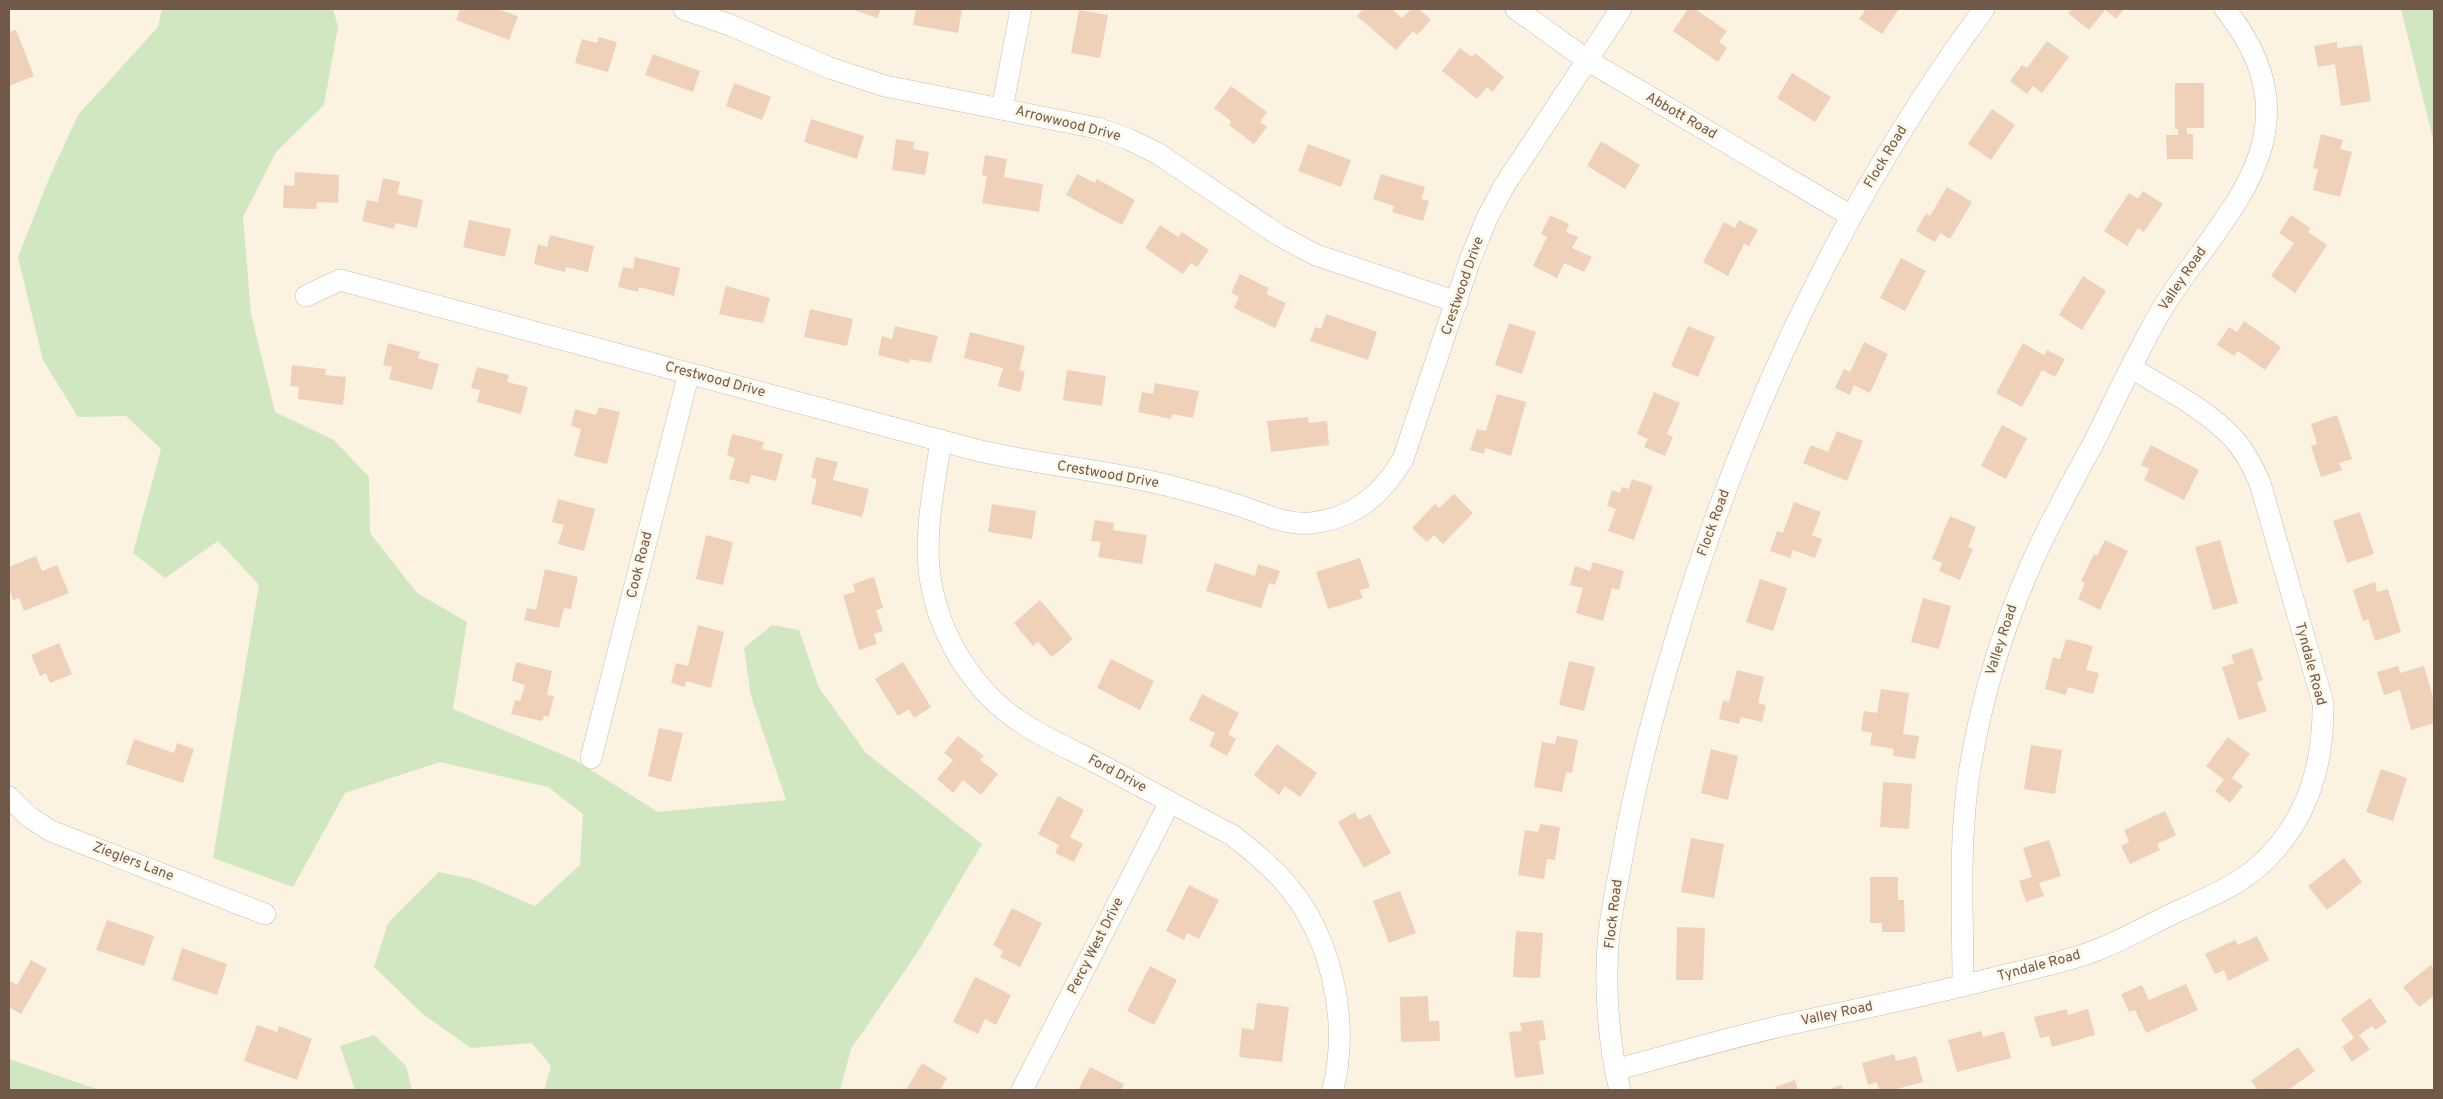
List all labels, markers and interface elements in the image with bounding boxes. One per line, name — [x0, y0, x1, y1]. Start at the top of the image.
street label: Abbott Road — [1642, 89, 1720, 143]
street label: Arrowwood Drive — [1014, 103, 1122, 145]
street label: Flock Road — [1861, 123, 1911, 191]
street label: Crestwood Drive — [1438, 234, 1488, 338]
street label: Valley Road — [2155, 244, 2211, 314]
street label: Crestwood Drive — [663, 358, 767, 402]
street label: Crestwood Drive — [1056, 458, 1160, 492]
street label: Flock Road — [1694, 487, 1734, 559]
street label: Cook Road — [624, 530, 656, 600]
street label: Valley Road — [1983, 603, 2021, 677]
street label: Tyndale Road — [2291, 621, 2329, 707]
street label: Ford Drive — [1085, 751, 1149, 797]
street label: Zieglers Lane — [90, 839, 176, 885]
street label: Flock Road — [1601, 878, 1627, 950]
street label: Percy West Drive — [1064, 895, 1128, 997]
street label: Tyndale Road — [1996, 947, 2082, 985]
street label: Valley Road — [1799, 998, 1875, 1030]

